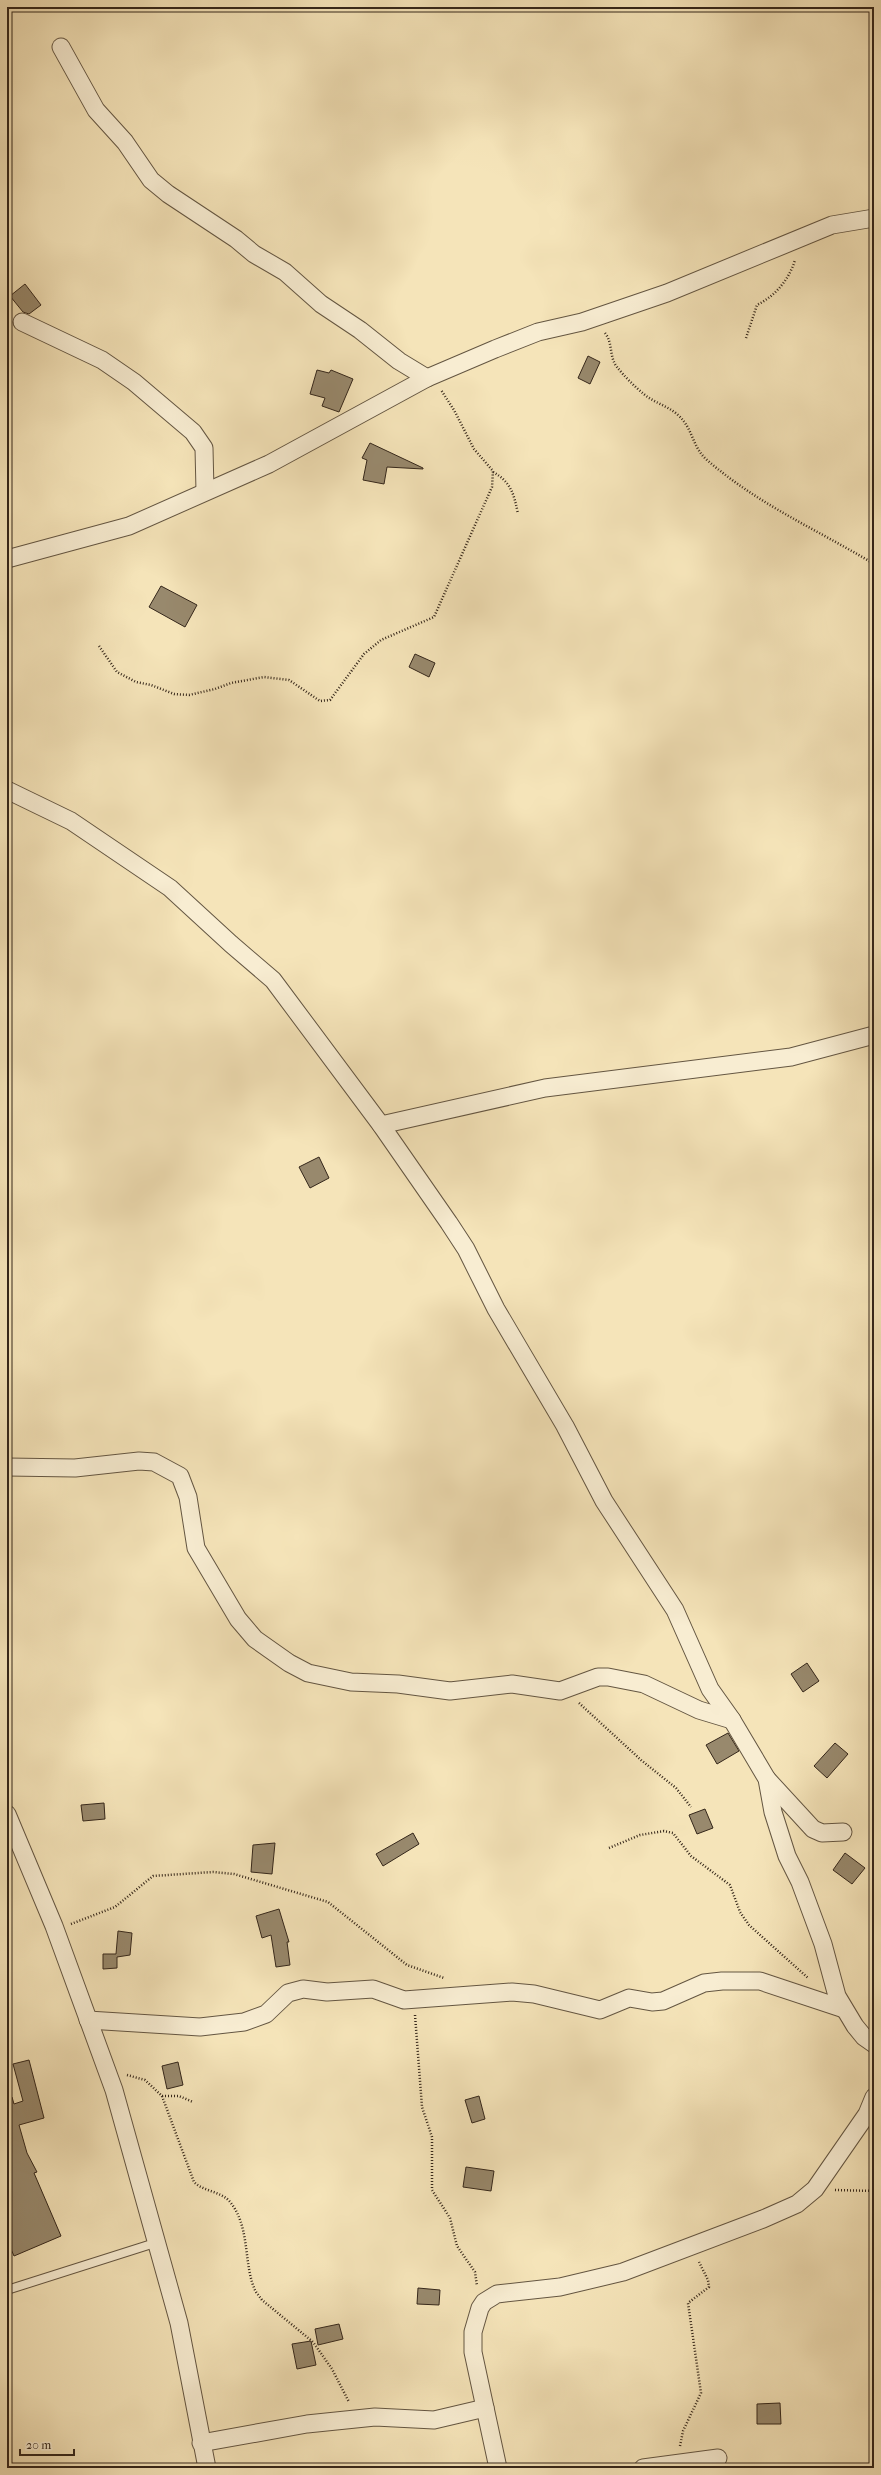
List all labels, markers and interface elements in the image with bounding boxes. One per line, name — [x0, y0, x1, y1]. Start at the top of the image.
scale bar — [20, 2431, 74, 2457]
text: 20 m — [26, 2438, 51, 2452]

